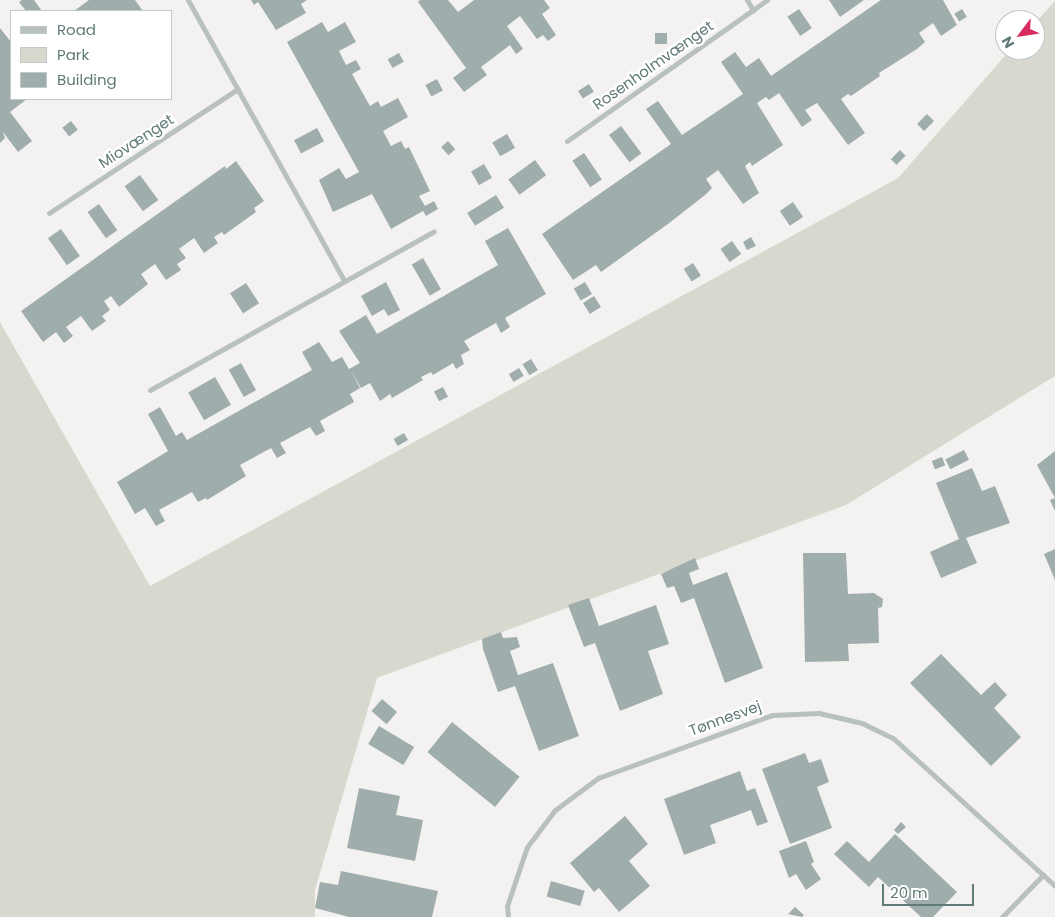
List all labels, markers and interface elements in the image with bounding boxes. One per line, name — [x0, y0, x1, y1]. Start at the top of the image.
legend — [10, 10, 172, 100]
north arrow — [995, 10, 1045, 60]
street label: Rosenholmvænget — [589, 17, 717, 113]
text: Road — [57, 19, 96, 40]
text: N — [997, 33, 1019, 52]
text: Park — [57, 44, 89, 65]
text: Building — [57, 69, 117, 90]
street label: Miovænget — [95, 110, 177, 172]
street label: Tønnesvej — [686, 697, 764, 739]
scale bar — [885, 874, 978, 906]
text: 20 m — [890, 882, 928, 903]

